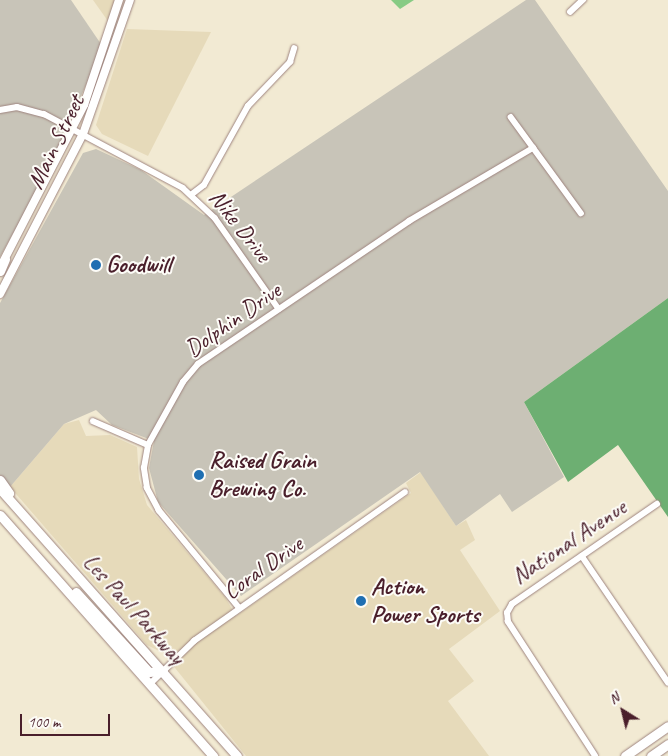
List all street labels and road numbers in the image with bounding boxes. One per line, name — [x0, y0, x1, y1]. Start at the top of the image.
street label: Main Street — [21, 90, 91, 194]
street label: Nike Drive — [203, 184, 277, 268]
street label: Dolphin Drive — [179, 276, 287, 364]
street label: National Avenue — [506, 493, 632, 591]
street label: Coral Drive — [217, 530, 309, 606]
street label: Les Paul Parkway — [77, 547, 191, 671]

